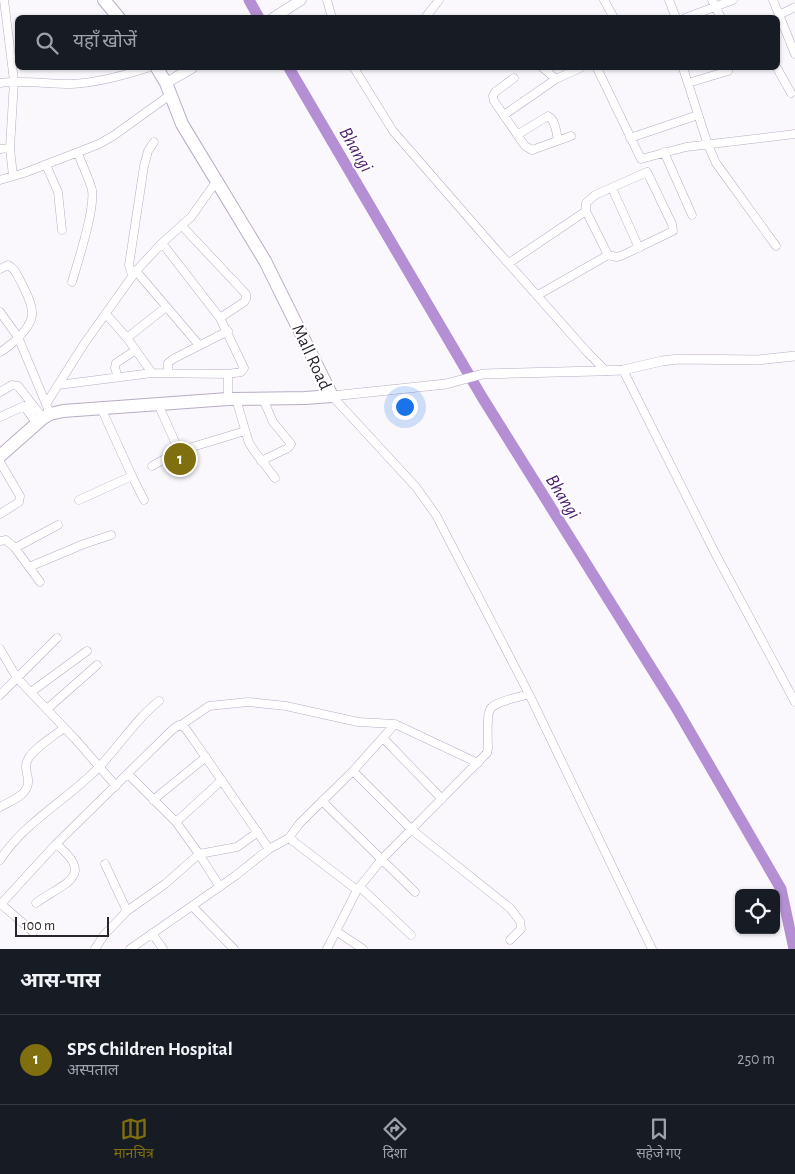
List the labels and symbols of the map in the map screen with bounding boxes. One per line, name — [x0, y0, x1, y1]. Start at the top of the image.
water label: Bhangi — [335, 124, 376, 175]
street label: Mall Road — [288, 322, 334, 393]
your location — [392, 394, 418, 420]
pin: 1 — [164, 440, 196, 478]
water label: Bhangi — [542, 471, 584, 522]
scale bar — [15, 914, 109, 937]

